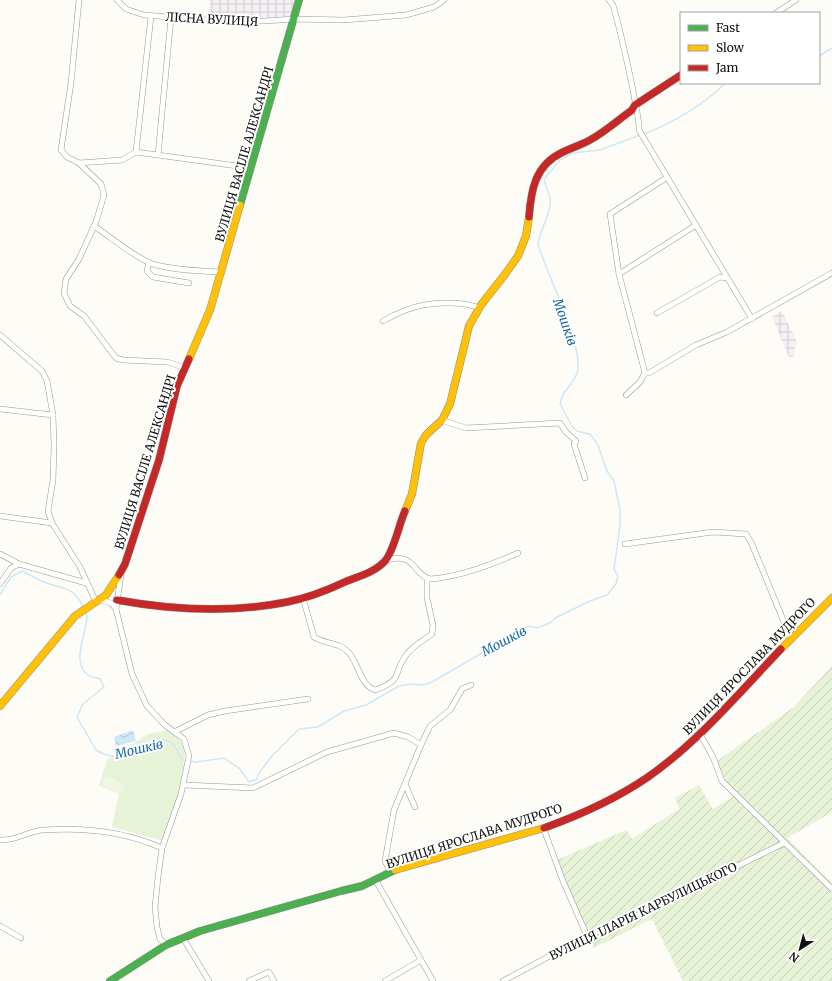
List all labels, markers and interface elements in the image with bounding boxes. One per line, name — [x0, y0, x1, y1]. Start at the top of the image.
street label: ЛІСНА ВУЛИЦЯ — [165, 9, 259, 29]
legend — [680, 12, 820, 84]
text: Fast — [716, 20, 740, 35]
text: Slow — [716, 40, 745, 55]
text: Jam — [715, 60, 739, 75]
street label: ВУЛИЦЯ ВАСІЛЕ АЛЕКСАНДРІ — [212, 65, 276, 243]
water label: Мошків — [549, 295, 581, 348]
street label: ВУЛИЦЯ ВАСІЛЕ АЛЕКСАНДРІ — [111, 373, 179, 551]
street label: ВУЛИЦЯ ЯРОСЛАВА МУДРОГО — [680, 594, 819, 738]
water label: Мошків — [477, 622, 530, 661]
water label: Мошків — [112, 735, 165, 763]
street label: ВУЛИЦЯ ЯРОСЛАВА МУДРОГО — [384, 800, 564, 872]
street label: ВУЛИЦЯ ІЛАРІЯ КАРБУЛИЦЬКОГО — [547, 859, 740, 963]
north arrow — [780, 929, 820, 969]
text: N — [786, 949, 802, 965]

